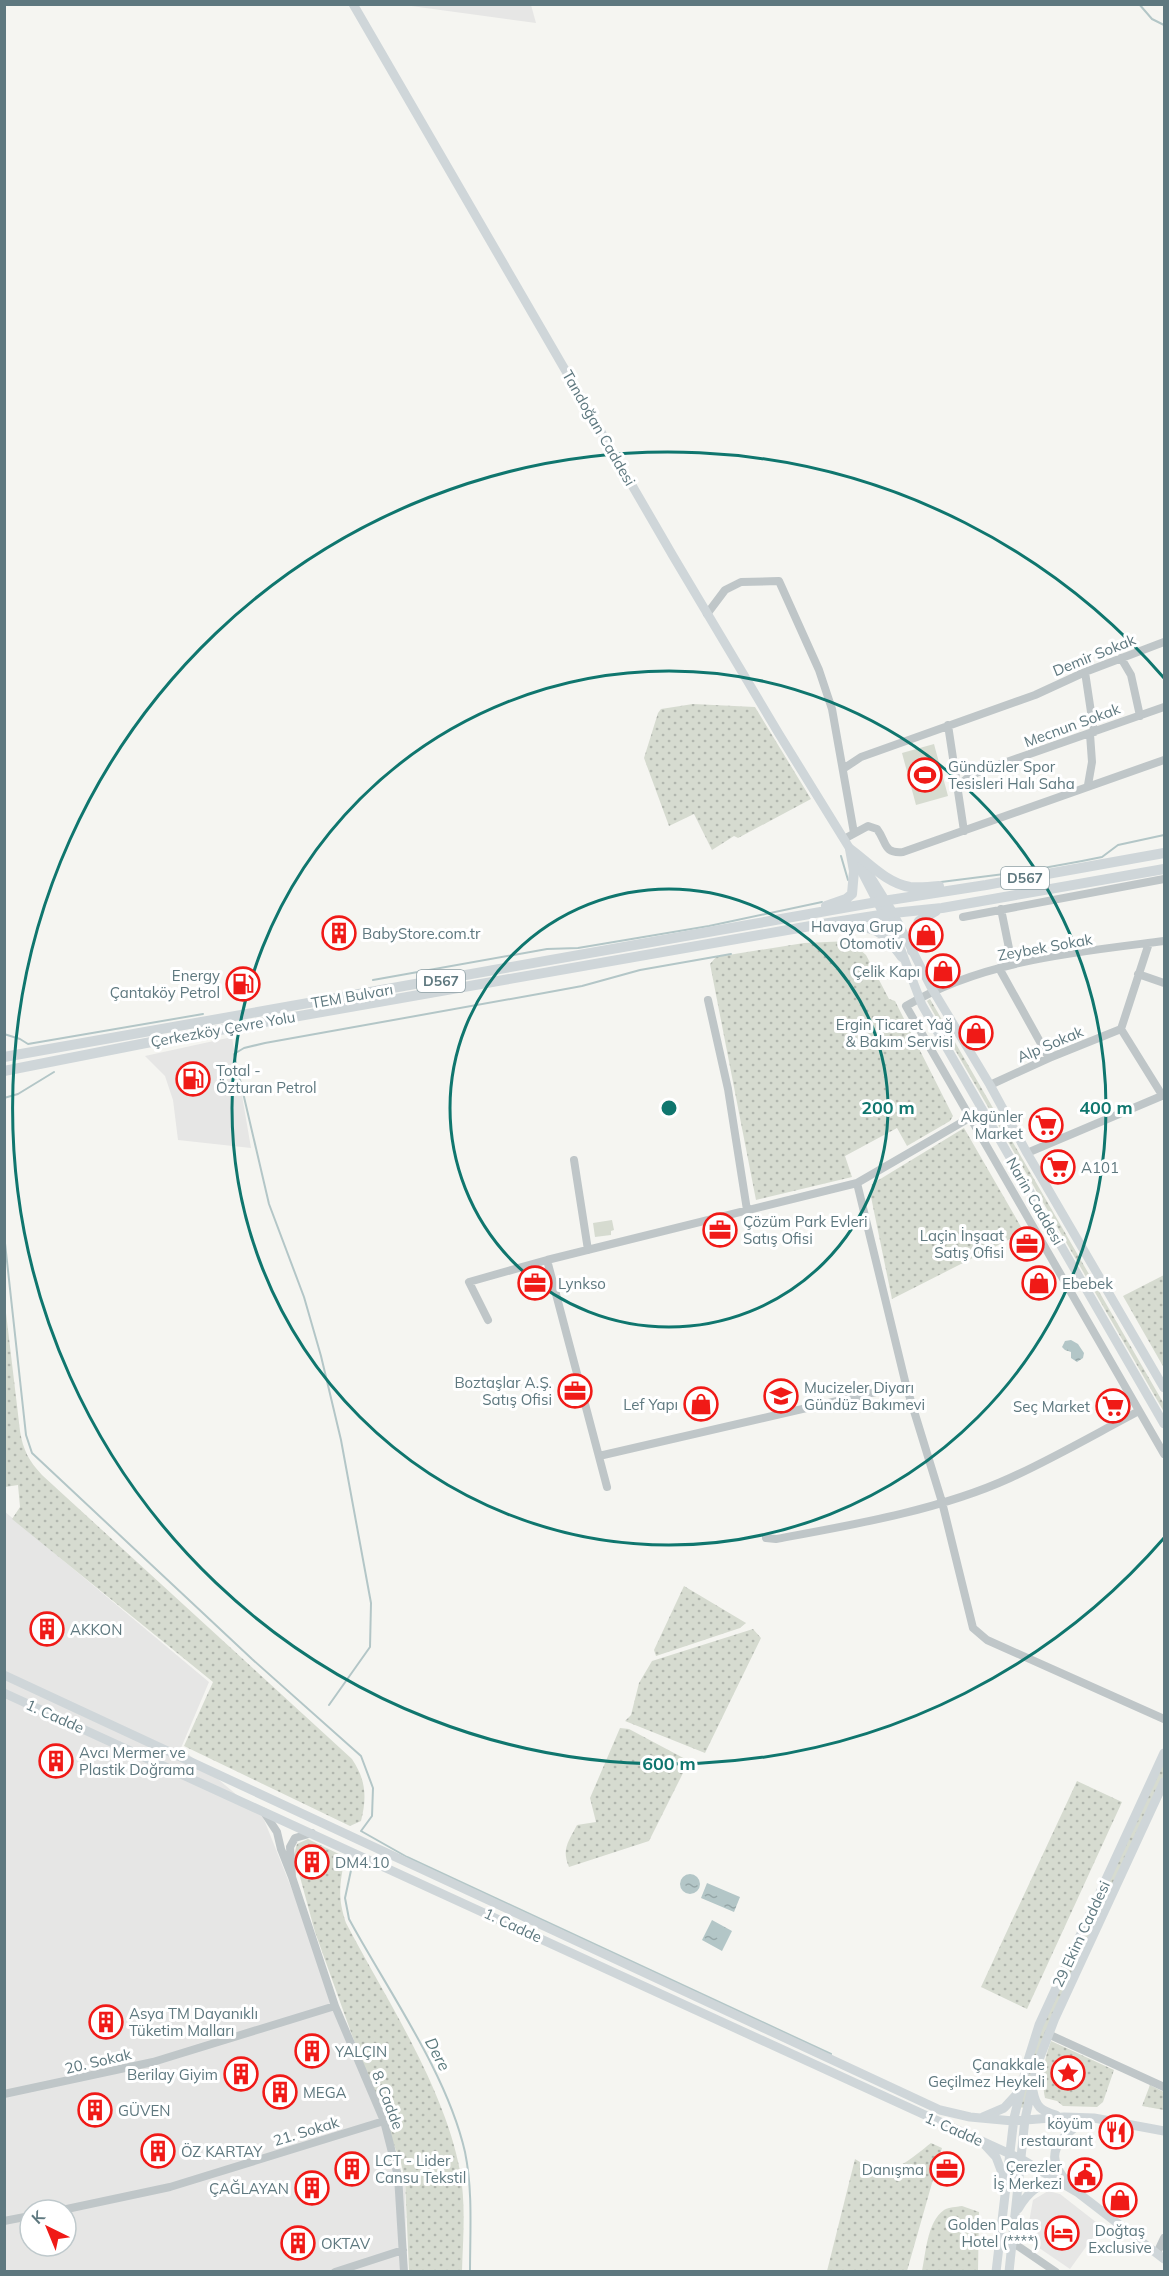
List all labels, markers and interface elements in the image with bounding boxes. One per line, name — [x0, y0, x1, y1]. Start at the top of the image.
street label: Tandoğan Caddesi — [558, 367, 640, 489]
street label: Demir Sokak — [1050, 630, 1138, 680]
street label: Mecnun Sokak — [1021, 699, 1123, 751]
sports icon: Gündüzler Spor Tesisleri Halı Saha — [907, 757, 943, 793]
place label: Gündüzler Spor Tesisleri Halı Saha — [948, 757, 1075, 793]
road number: D567 — [1001, 867, 1049, 889]
building icon: BabyStore.com.tr — [321, 915, 357, 951]
place label: Havaya Grup Otomotiv — [811, 917, 903, 953]
shop icon: Havaya Grup Otomotiv — [908, 917, 944, 953]
place label: BabyStore.com.tr — [362, 924, 481, 943]
street label: Zeybek Sokak — [996, 929, 1094, 965]
shop icon: Çelik Kapı — [925, 953, 961, 989]
place label: Çelik Kapı — [852, 962, 920, 981]
place label: Energy Çantaköy Petrol — [110, 966, 220, 1002]
fuel station icon: Energy Çantaköy Petrol — [225, 966, 261, 1002]
road number: D567 — [417, 970, 465, 992]
street label: TEM Bulvarı — [310, 979, 394, 1013]
street label: Çerkezköy Çevre Yolu — [149, 1007, 297, 1051]
place label: Ergin Ticaret Yağ & Bakım Servisi — [836, 1015, 953, 1051]
shop icon: Ergin Ticaret Yağ & Bakım Servisi — [958, 1015, 994, 1051]
street label: Alp Sokak — [1014, 1022, 1086, 1066]
fuel station icon: Total - Özturan Petrol — [175, 1061, 211, 1097]
place label: Total - Özturan Petrol — [216, 1061, 317, 1097]
text: 200 m — [861, 1096, 915, 1119]
text: 400 m — [1079, 1096, 1133, 1119]
centre of rings — [659, 1098, 679, 1118]
place label: Akgünler Market — [961, 1107, 1024, 1143]
supermarket icon: Akgünler Market — [1028, 1107, 1064, 1143]
supermarket icon: A101 — [1040, 1149, 1076, 1185]
street label: Narin Caddesi — [1002, 1154, 1068, 1248]
place label: A101 — [1081, 1158, 1119, 1177]
office icon: Çözüm Park Evleri Satış Ofisi — [702, 1212, 738, 1248]
place label: Çözüm Park Evleri Satış Ofisi — [743, 1212, 868, 1248]
place label: Laçin İnşaat Satış Ofisi — [920, 1226, 1004, 1262]
office icon: Laçin İnşaat Satış Ofisi — [1009, 1226, 1045, 1262]
office icon: Lynkso — [517, 1265, 553, 1301]
shop icon: Ebebek — [1021, 1265, 1057, 1301]
place label: Lynkso — [558, 1274, 606, 1293]
place label: Ebebek — [1062, 1274, 1113, 1293]
place label: Boztaşlar A.Ş. Satış Ofisi — [454, 1373, 552, 1409]
office icon: Boztaşlar A.Ş. Satış Ofisi — [557, 1373, 593, 1409]
school or university icon: Mucizeler Diyarı Gündüz Bakımevi — [763, 1378, 799, 1414]
place label: Mucizeler Diyarı Gündüz Bakımevi — [804, 1378, 925, 1414]
shop icon: Lef Yapı — [683, 1386, 719, 1422]
supermarket icon: Seç Market — [1095, 1388, 1131, 1424]
place label: Lef Yapı — [623, 1395, 678, 1414]
place label: Seç Market — [1013, 1397, 1090, 1416]
building icon: AKKON — [29, 1611, 65, 1647]
place label: AKKON — [70, 1620, 122, 1639]
street label: 1. Cadde — [23, 1695, 87, 1737]
building icon: Avcı Mermer ve Plastik Doğrama — [38, 1743, 74, 1779]
place label: Avcı Mermer ve Plastik Doğrama — [79, 1743, 195, 1779]
text: 600 m — [642, 1752, 696, 1775]
building icon: DM4.10 — [294, 1844, 330, 1880]
place label: DM4.10 — [335, 1853, 390, 1872]
street label: 29 Ekim Caddesi — [1048, 1878, 1114, 1990]
street label: 1. Cadde — [481, 1903, 545, 1947]
building icon: Asya TM Dayanıklı Tüketim Malları — [88, 2004, 124, 2040]
place label: Asya TM Dayanıklı Tüketim Malları — [129, 2004, 258, 2040]
building icon: YALÇIN — [294, 2033, 330, 2069]
water label: Dere — [421, 2034, 455, 2074]
place label: YALÇIN — [334, 2042, 387, 2061]
street label: 20. Sokak — [63, 2044, 133, 2078]
place label: Çanakkale Geçilmez Heykeli — [928, 2055, 1045, 2091]
place icon: Çanakkale Geçilmez Heykeli — [1050, 2055, 1086, 2091]
building icon: Berilay Giyim — [223, 2056, 259, 2092]
place label: Berilay Giyim — [127, 2065, 218, 2084]
street label: 8. Cadde — [368, 2068, 408, 2132]
building icon: MEGA — [262, 2074, 298, 2110]
place label: MEGA — [303, 2083, 347, 2102]
building icon: GÜVEN — [77, 2092, 113, 2128]
place label: GÜVEN — [118, 2101, 170, 2120]
street label: 1. Cadde — [922, 2108, 986, 2150]
street label: 21. Sokak — [271, 2112, 341, 2150]
place label: köyüm restaurant — [1021, 2114, 1093, 2150]
restaurant icon: köyüm restaurant — [1098, 2114, 1134, 2150]
building icon: ÖZ KARTAY — [140, 2133, 176, 2169]
place label: ÖZ KARTAY — [181, 2142, 263, 2161]
building icon: LCT - Lider Cansu Tekstil — [334, 2151, 370, 2187]
place label: LCT - Lider Cansu Tekstil — [375, 2151, 466, 2187]
office icon: Danışma — [929, 2151, 965, 2187]
place label: Çerezler İş Merkezi — [993, 2157, 1063, 2193]
public building icon: Çerezler İş Merkezi — [1067, 2157, 1103, 2193]
place label: Danışma — [862, 2160, 924, 2179]
building icon: ÇAĞLAYAN — [294, 2170, 330, 2206]
place label: ÇAĞLAYAN — [209, 2179, 289, 2198]
shop icon: Doğtaş Exclusive — [1102, 2182, 1138, 2218]
north arrow — [18, 2198, 78, 2258]
text: K — [27, 2205, 49, 2228]
place label: Golden Palas Hotel (****) — [948, 2215, 1039, 2251]
hotel icon: Golden Palas Hotel (****) — [1044, 2215, 1080, 2251]
place label: Doğtaş Exclusive — [1088, 2221, 1152, 2257]
building icon: OKTAV — [280, 2225, 316, 2261]
place label: OKTAV — [321, 2234, 371, 2253]

